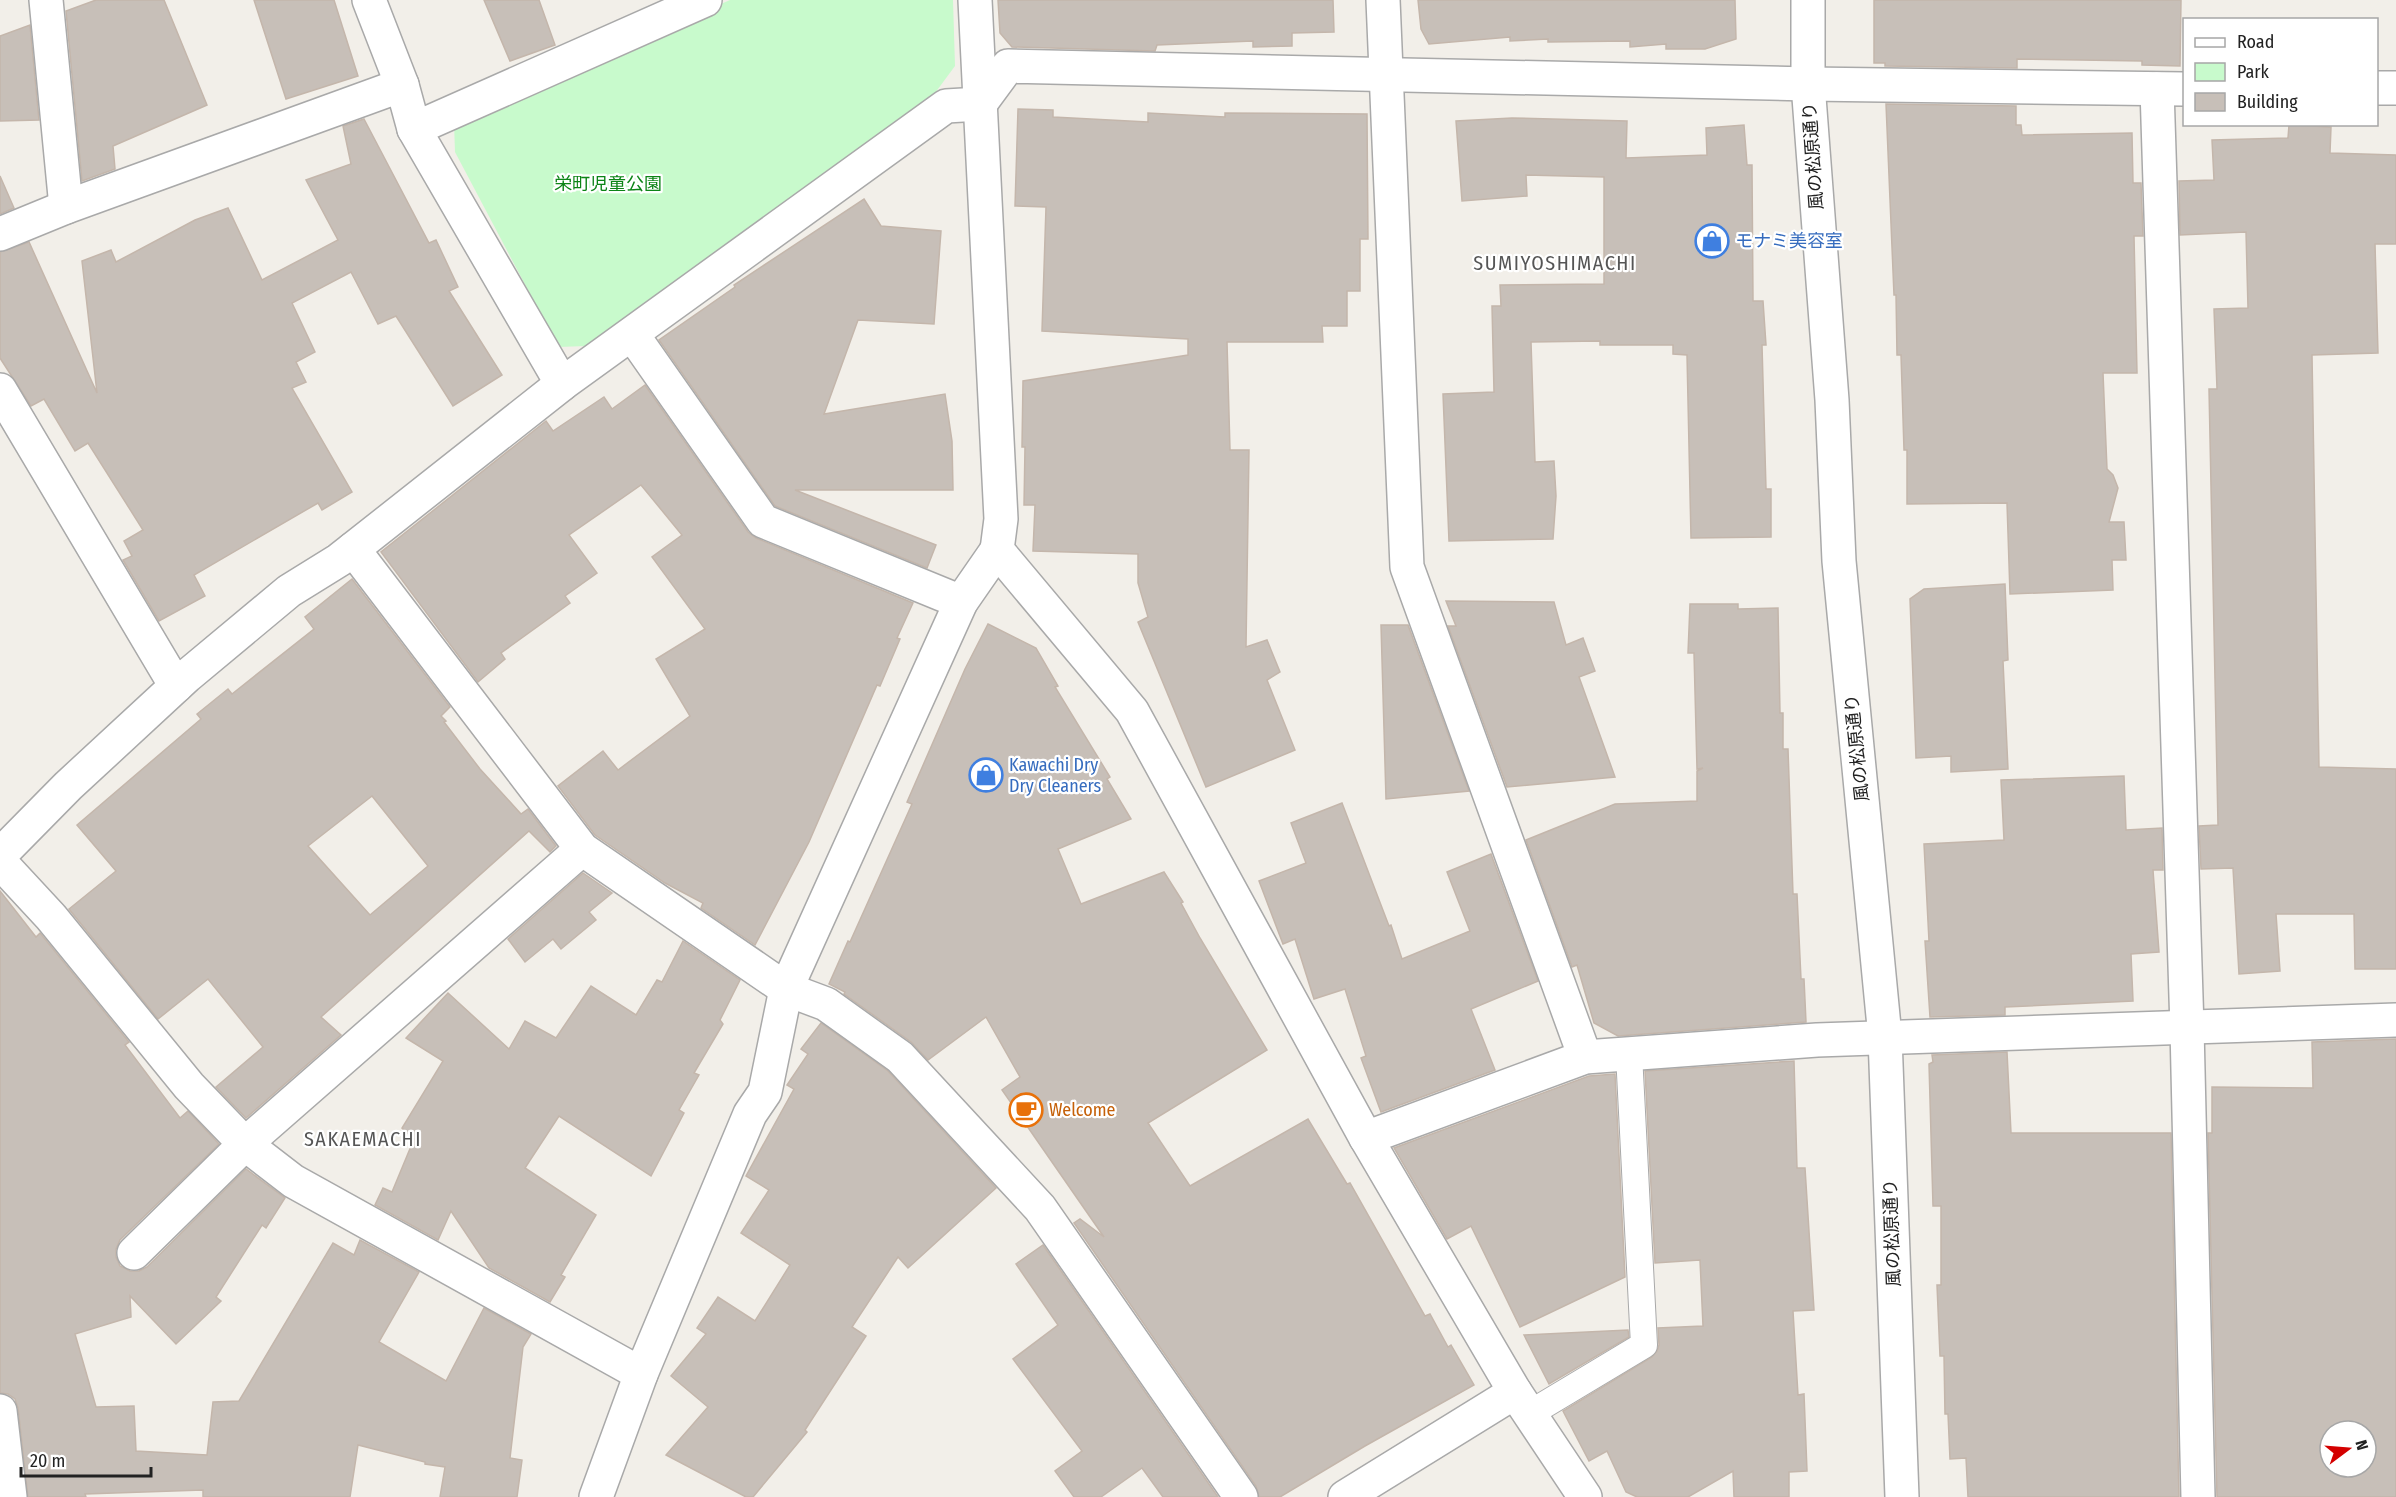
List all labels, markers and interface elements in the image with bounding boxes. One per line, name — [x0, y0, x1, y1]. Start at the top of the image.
legend — [2183, 18, 2378, 126]
text: Road — [2237, 31, 2274, 53]
text: Park — [2237, 61, 2270, 83]
text: Building — [2237, 91, 2298, 113]
street label: 風の松原通り — [1798, 101, 1828, 211]
park label: 栄町児童公園 — [554, 173, 662, 195]
shop icon: モナミ美容室 — [1694, 223, 1730, 259]
place label: モナミ美容室 — [1735, 230, 1843, 252]
district label: SUMIYOSHIMACHI — [1473, 251, 1637, 275]
street label: 風の松原通り — [1840, 693, 1874, 803]
place label: Kawachi Dry Dry Cleaners — [1009, 754, 1102, 797]
shop icon: Kawachi Dry Dry Cleaners — [968, 757, 1004, 793]
cafe icon: Welcome — [1008, 1092, 1044, 1128]
place label: Welcome — [1049, 1099, 1116, 1121]
district label: SAKAEMACHI — [304, 1127, 422, 1151]
street label: 風の松原通り — [1879, 1179, 1905, 1287]
north arrow — [2318, 1419, 2378, 1479]
text: N — [2351, 1438, 2372, 1452]
scale bar — [21, 1440, 152, 1478]
text: 20 m — [30, 1450, 65, 1472]

